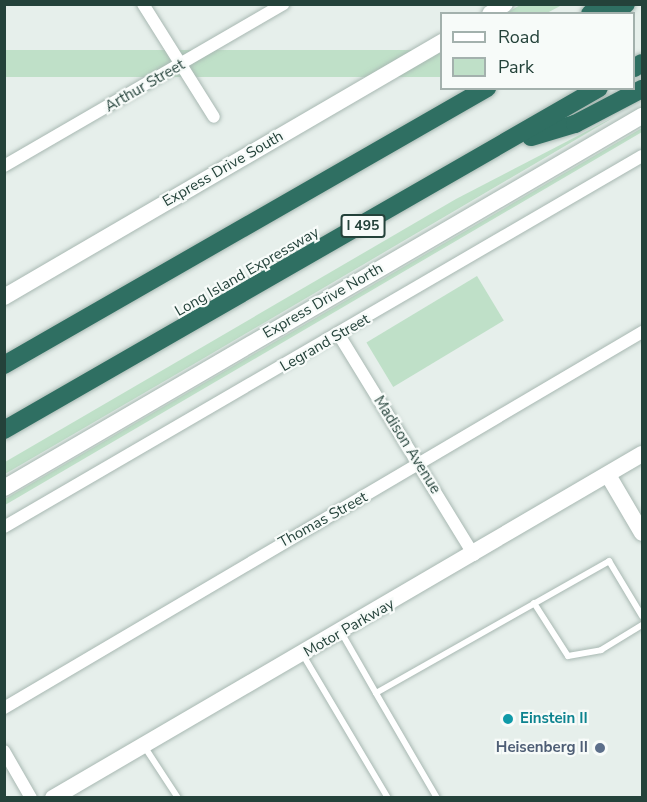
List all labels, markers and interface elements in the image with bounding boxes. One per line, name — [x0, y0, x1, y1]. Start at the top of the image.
legend — [440, 12, 635, 90]
text: Road — [498, 25, 540, 49]
text: Park — [498, 55, 534, 79]
street label: Arthur Street — [102, 56, 188, 116]
street label: Express Drive South — [160, 127, 286, 211]
road number: I 495 — [340, 215, 386, 237]
street label: Long Island Expressway — [172, 223, 322, 321]
street label: Express Drive North — [260, 259, 386, 343]
street label: Legrand Street — [277, 310, 373, 376]
street label: Madison Avenue — [370, 393, 444, 497]
street label: Thomas Street — [275, 488, 371, 552]
street label: Motor Parkway — [301, 595, 397, 661]
place label: Einstein II — [520, 710, 588, 728]
marker: Einstein II — [501, 712, 515, 726]
place label: Heisenberg II — [496, 739, 588, 757]
marker: Heisenberg II — [593, 741, 607, 755]

